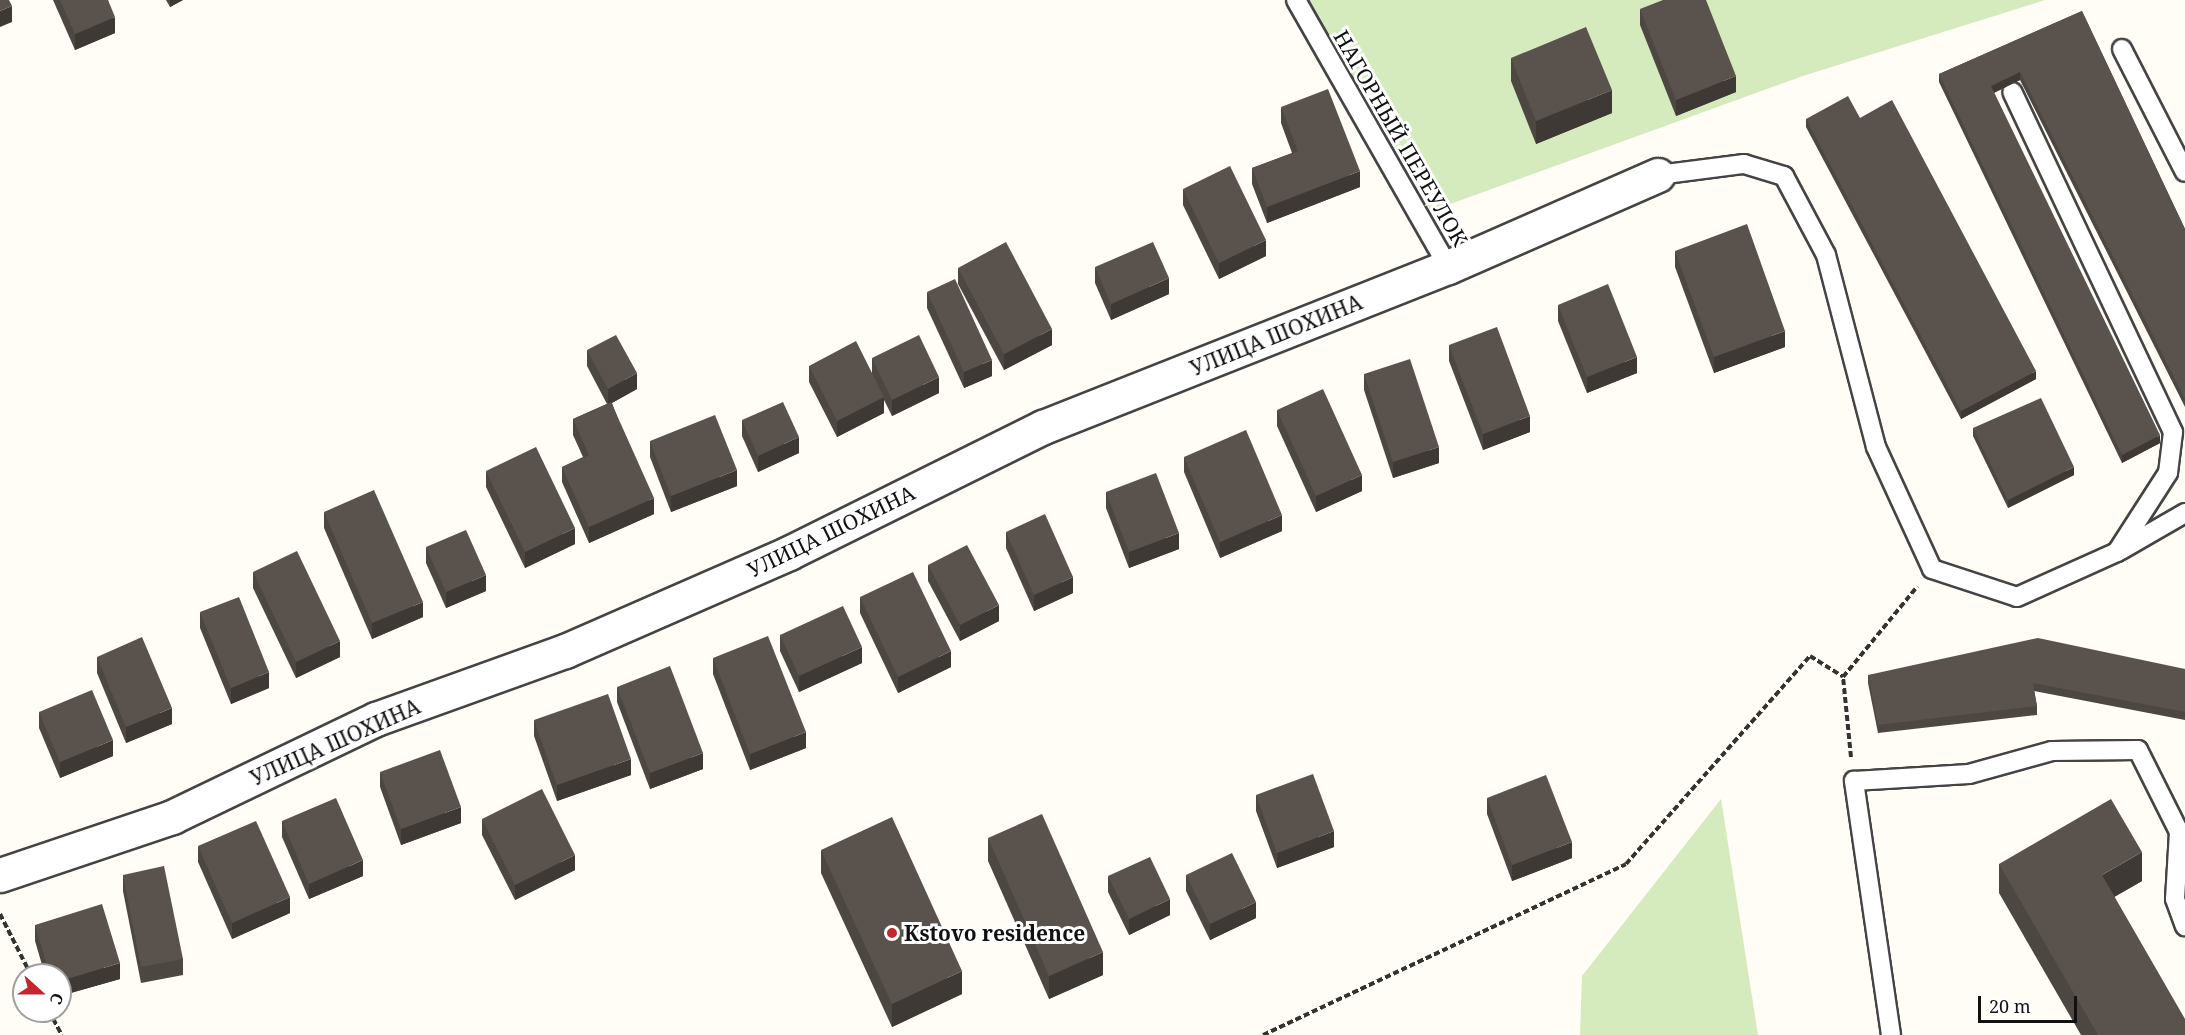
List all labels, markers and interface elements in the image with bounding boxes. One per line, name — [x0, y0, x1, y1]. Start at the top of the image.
street label: НАГОРНЫЙ ПЕРЕУЛОК — [1329, 26, 1473, 250]
street label: УЛИЦА ШОХИНА — [1186, 289, 1366, 381]
street label: УЛИЦА ШОХИНА — [743, 480, 919, 582]
street label: УЛИЦА ШОХИНА — [246, 693, 424, 791]
place label: Kstovo residence — [904, 920, 1085, 946]
marker: Kstovo residence — [885, 926, 899, 940]
north arrow — [12, 963, 72, 1023]
scale bar — [1981, 984, 2080, 1022]
text: С — [45, 990, 69, 1008]
text: 20 m — [1989, 994, 2031, 1018]

